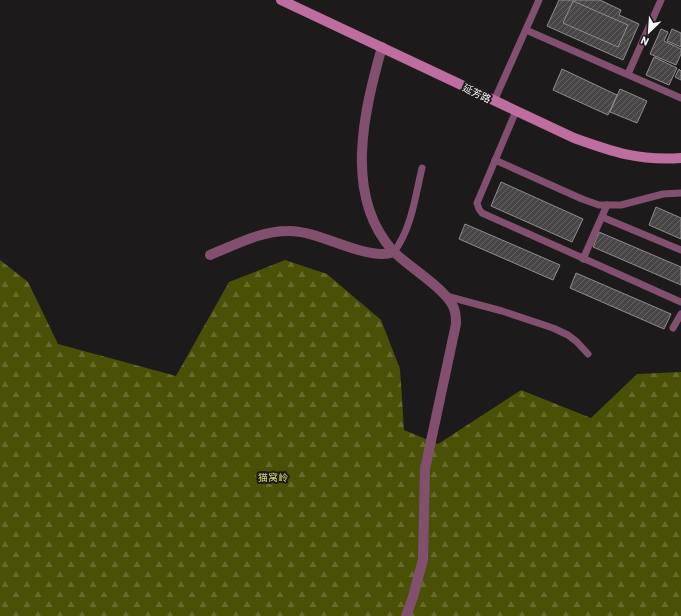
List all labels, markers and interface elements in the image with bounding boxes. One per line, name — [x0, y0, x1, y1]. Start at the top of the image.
north arrow — [629, 12, 669, 52]
text: N — [638, 34, 651, 49]
street label: 延芳路 — [461, 81, 493, 105]
park label: 猫窝岭 — [258, 471, 288, 483]

